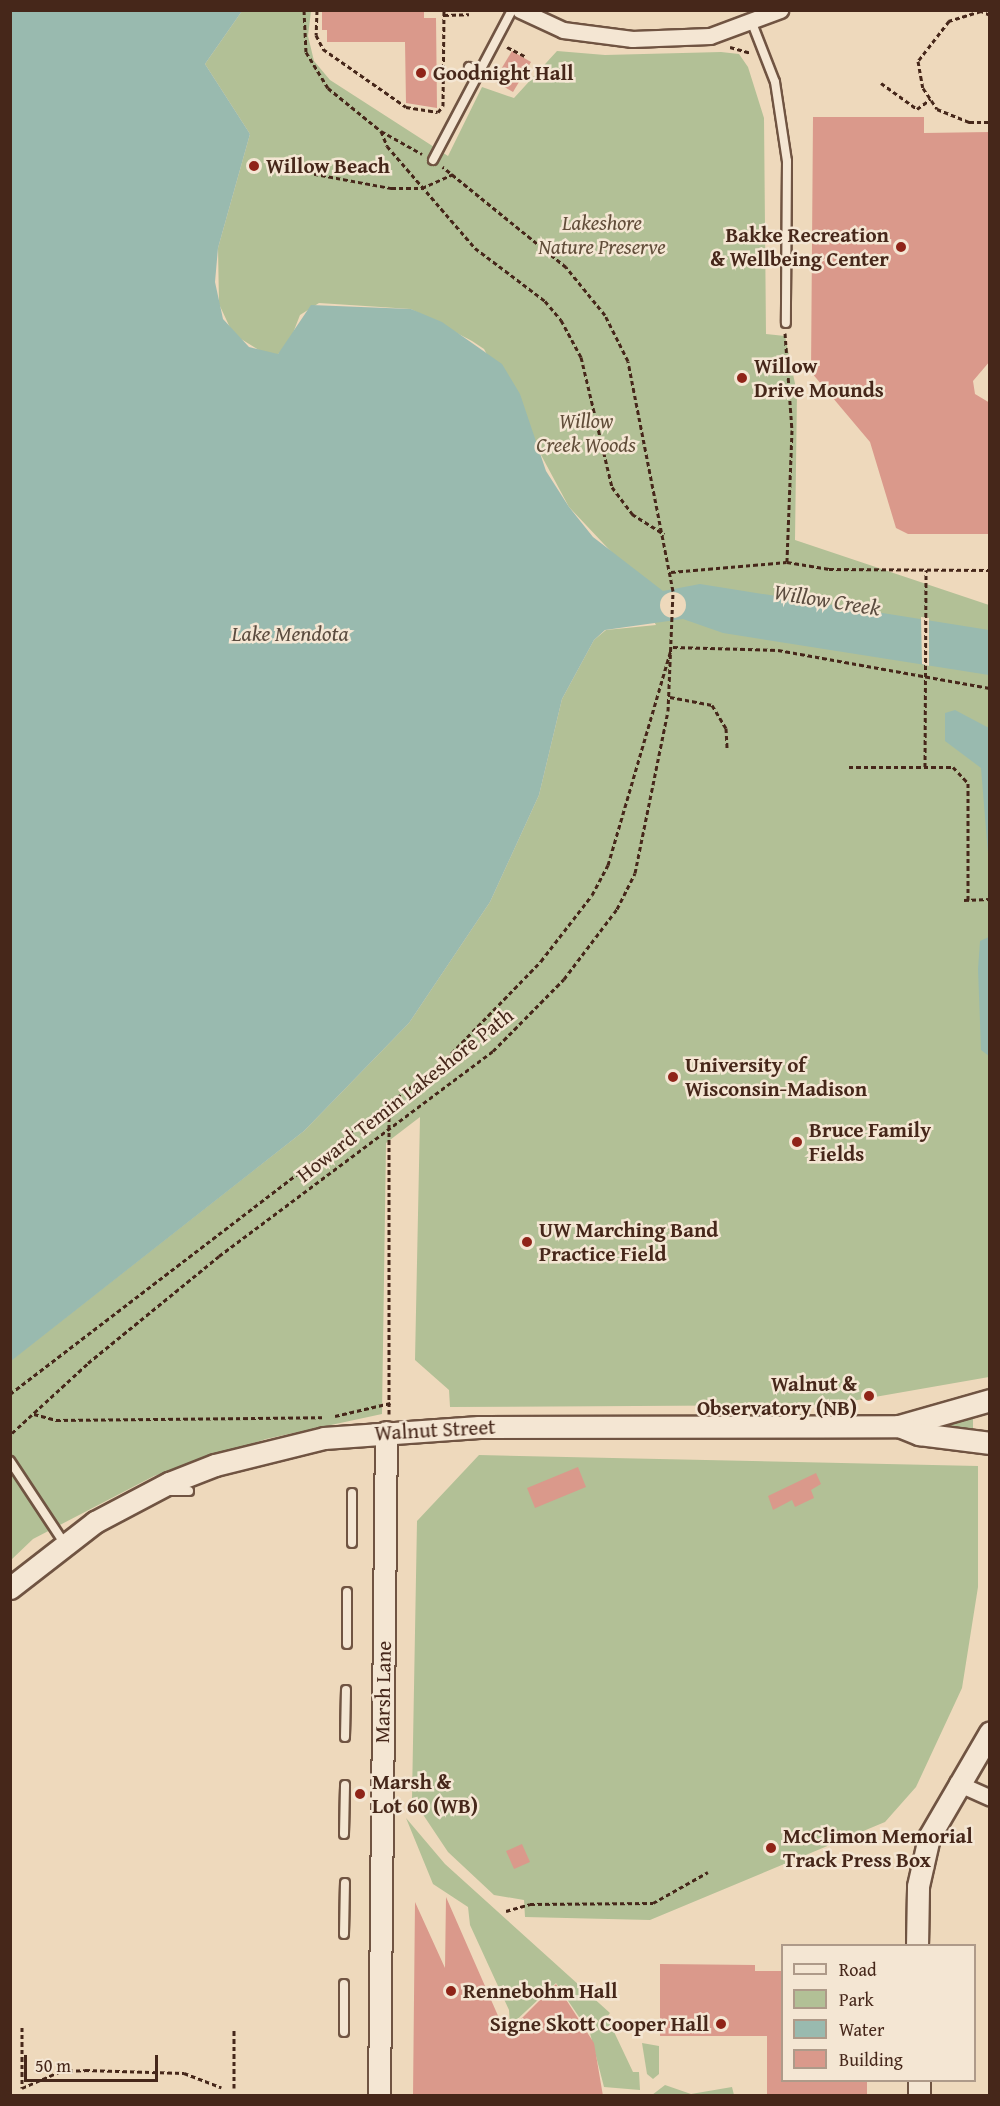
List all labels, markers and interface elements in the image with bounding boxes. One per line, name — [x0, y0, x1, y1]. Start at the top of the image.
place label: Goodnight Hall — [433, 60, 573, 86]
marker: Goodnight Hall — [414, 66, 428, 80]
place label: Willow Beach — [266, 153, 390, 179]
marker: Willow Beach — [247, 159, 261, 173]
park label: Lakeshore Nature Preserve — [538, 210, 666, 260]
place label: Bakke Recreation & Wellbeing Center — [710, 222, 889, 272]
marker: Bakke Recreation & Wellbeing Center — [894, 240, 908, 254]
place label: Willow Drive Mounds — [754, 353, 884, 403]
marker: Willow Drive Mounds — [735, 371, 749, 385]
park label: Willow Creek Woods — [536, 408, 636, 458]
water label: Willow Creek — [772, 579, 882, 621]
water label: Lake Mendota — [231, 621, 349, 647]
street label: Howard Temin Lakeshore Path — [292, 1003, 518, 1187]
place label: University of Wisconsin-Madison — [685, 1052, 867, 1102]
marker: University of Wisconsin-Madison — [666, 1070, 680, 1084]
place label: Bruce Family Fields — [809, 1117, 931, 1167]
marker: Bruce Family Fields — [790, 1135, 804, 1149]
place label: UW Marching Band Practice Field — [539, 1217, 718, 1267]
marker: UW Marching Band Practice Field — [520, 1235, 534, 1249]
place label: Walnut & Observatory (NB) — [697, 1371, 857, 1421]
marker: Walnut & Observatory (NB) — [862, 1389, 876, 1403]
street label: Walnut Street — [374, 1414, 496, 1446]
street label: Marsh Lane — [370, 1641, 396, 1743]
place label: Marsh & Lot 60 (WB) — [372, 1769, 478, 1819]
marker: Marsh & Lot 60 (WB) — [353, 1787, 367, 1801]
place label: McClimon Memorial Track Press Box — [783, 1823, 973, 1873]
marker: McClimon Memorial Track Press Box — [764, 1841, 778, 1855]
legend — [781, 1944, 976, 2082]
text: Road — [839, 1956, 877, 1983]
place label: Rennebohm Hall — [463, 1978, 617, 2004]
marker: Rennebohm Hall — [444, 1984, 458, 1998]
text: Park — [839, 1986, 874, 2013]
place label: Signe Skott Cooper Hall — [490, 2011, 709, 2037]
text: Water — [839, 2016, 884, 2043]
marker: Signe Skott Cooper Hall — [714, 2017, 728, 2031]
scale bar — [27, 2043, 160, 2081]
text: Building — [839, 2046, 903, 2073]
text: 50 m — [35, 2052, 71, 2079]

